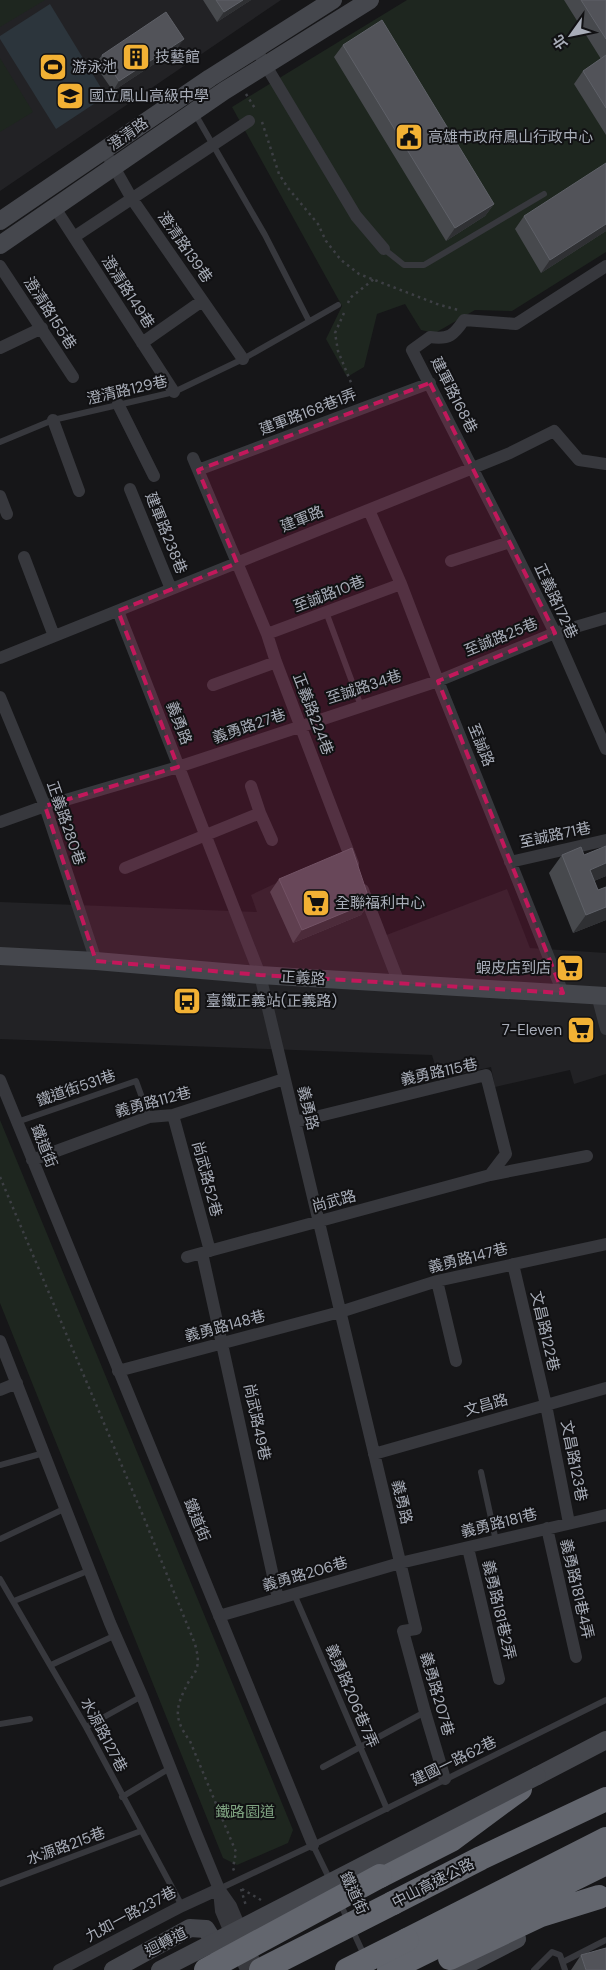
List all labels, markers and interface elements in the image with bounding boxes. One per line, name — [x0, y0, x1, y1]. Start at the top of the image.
north arrow — [546, 10, 596, 60]
text: 北 — [549, 31, 571, 53]
building icon: 技藝館 — [121, 42, 151, 72]
place label: 技藝館 — [155, 47, 200, 67]
sports icon: 游泳池 — [38, 52, 68, 82]
place label: 游泳池 — [72, 57, 117, 77]
school or university icon: 國立鳳山高級中學 — [55, 81, 85, 111]
place label: 國立鳳山高級中學 — [89, 86, 209, 106]
street label: 澄清路 — [104, 113, 152, 155]
public building icon: 高雄市政府鳳山行政中心 — [394, 122, 424, 152]
place label: 高雄市政府鳳山行政中心 — [428, 127, 593, 147]
street label: 澄清路139巷 — [153, 207, 217, 287]
street label: 澄清路149巷 — [97, 252, 159, 332]
street label: 澄清路155巷 — [19, 273, 81, 353]
street label: 建軍路168巷 — [426, 353, 482, 437]
street label: 澄清路129巷 — [85, 371, 169, 409]
street label: 建軍路168巷1弄 — [256, 384, 360, 440]
street label: 建軍路238巷 — [141, 489, 191, 577]
street label: 建軍路 — [277, 501, 327, 537]
street label: 正義路172巷 — [530, 560, 582, 642]
street label: 至誠路10巷 — [290, 571, 368, 617]
street label: 至誠路25巷 — [461, 613, 541, 661]
street label: 至誠路34巷 — [324, 665, 404, 709]
street label: 正義路224巷 — [288, 670, 338, 758]
street label: 義勇路 — [162, 698, 196, 748]
street label: 義勇路27巷 — [210, 704, 288, 748]
street label: 至誠路 — [463, 720, 499, 770]
street label: 正義路280巷 — [42, 778, 90, 868]
street label: 至誠路71巷 — [517, 818, 593, 852]
supermarket icon: 全聯福利中心 — [301, 888, 331, 918]
place label: 全聯福利中心 — [335, 893, 425, 913]
supermarket icon: 蝦皮店到店 — [555, 953, 585, 983]
place label: 蝦皮店到店 — [476, 958, 551, 978]
street label: 正義路 — [280, 967, 326, 989]
bus stop icon: 臺鐵正義站(正義路) — [172, 986, 202, 1016]
place label: 臺鐵正義站(正義路) — [206, 991, 337, 1011]
supermarket icon: 7-Eleven — [566, 1015, 596, 1045]
place label: 7-Eleven — [502, 1020, 562, 1040]
street label: 義勇路115巷 — [399, 1054, 479, 1090]
street label: 鐵道街531巷 — [34, 1065, 118, 1111]
street label: 義勇路112巷 — [113, 1082, 193, 1122]
street label: 義勇路 — [293, 1084, 323, 1132]
street label: 鐵道街 — [26, 1121, 62, 1171]
street label: 尚武路52巷 — [187, 1139, 227, 1219]
street label: 尚武路 — [310, 1186, 358, 1216]
street label: 義勇路147巷 — [426, 1238, 510, 1278]
street label: 文昌路122巷 — [526, 1289, 564, 1373]
street label: 義勇路148巷 — [182, 1306, 268, 1346]
street label: 尚武路49巷 — [239, 1382, 275, 1462]
street label: 文昌路 — [462, 1389, 510, 1421]
street label: 文昌路123巷 — [556, 1419, 592, 1503]
street label: 義勇路 — [387, 1478, 417, 1526]
street label: 鐵道街 — [179, 1495, 215, 1545]
street label: 義勇路181巷 — [459, 1504, 539, 1542]
street label: 義勇路181巷4弄 — [556, 1537, 598, 1641]
street label: 義勇路206巷 — [260, 1552, 350, 1596]
street label: 義勇路181巷2弄 — [478, 1558, 520, 1662]
street label: 義勇路206巷7弄 — [321, 1641, 383, 1751]
street label: 義勇路207巷 — [415, 1650, 459, 1738]
street label: 水源路127巷 — [76, 1695, 132, 1775]
street label: 建國一路62巷 — [408, 1732, 500, 1790]
park label: 鐵路園道 — [215, 1802, 275, 1822]
street label: 水源路215巷 — [24, 1822, 108, 1870]
street label: 中山高速公路 — [388, 1854, 478, 1912]
street label: 鐵道街 — [335, 1868, 373, 1918]
street label: 九如一路237巷 — [82, 1882, 180, 1946]
street label: 迴轉道 — [141, 1923, 191, 1961]

